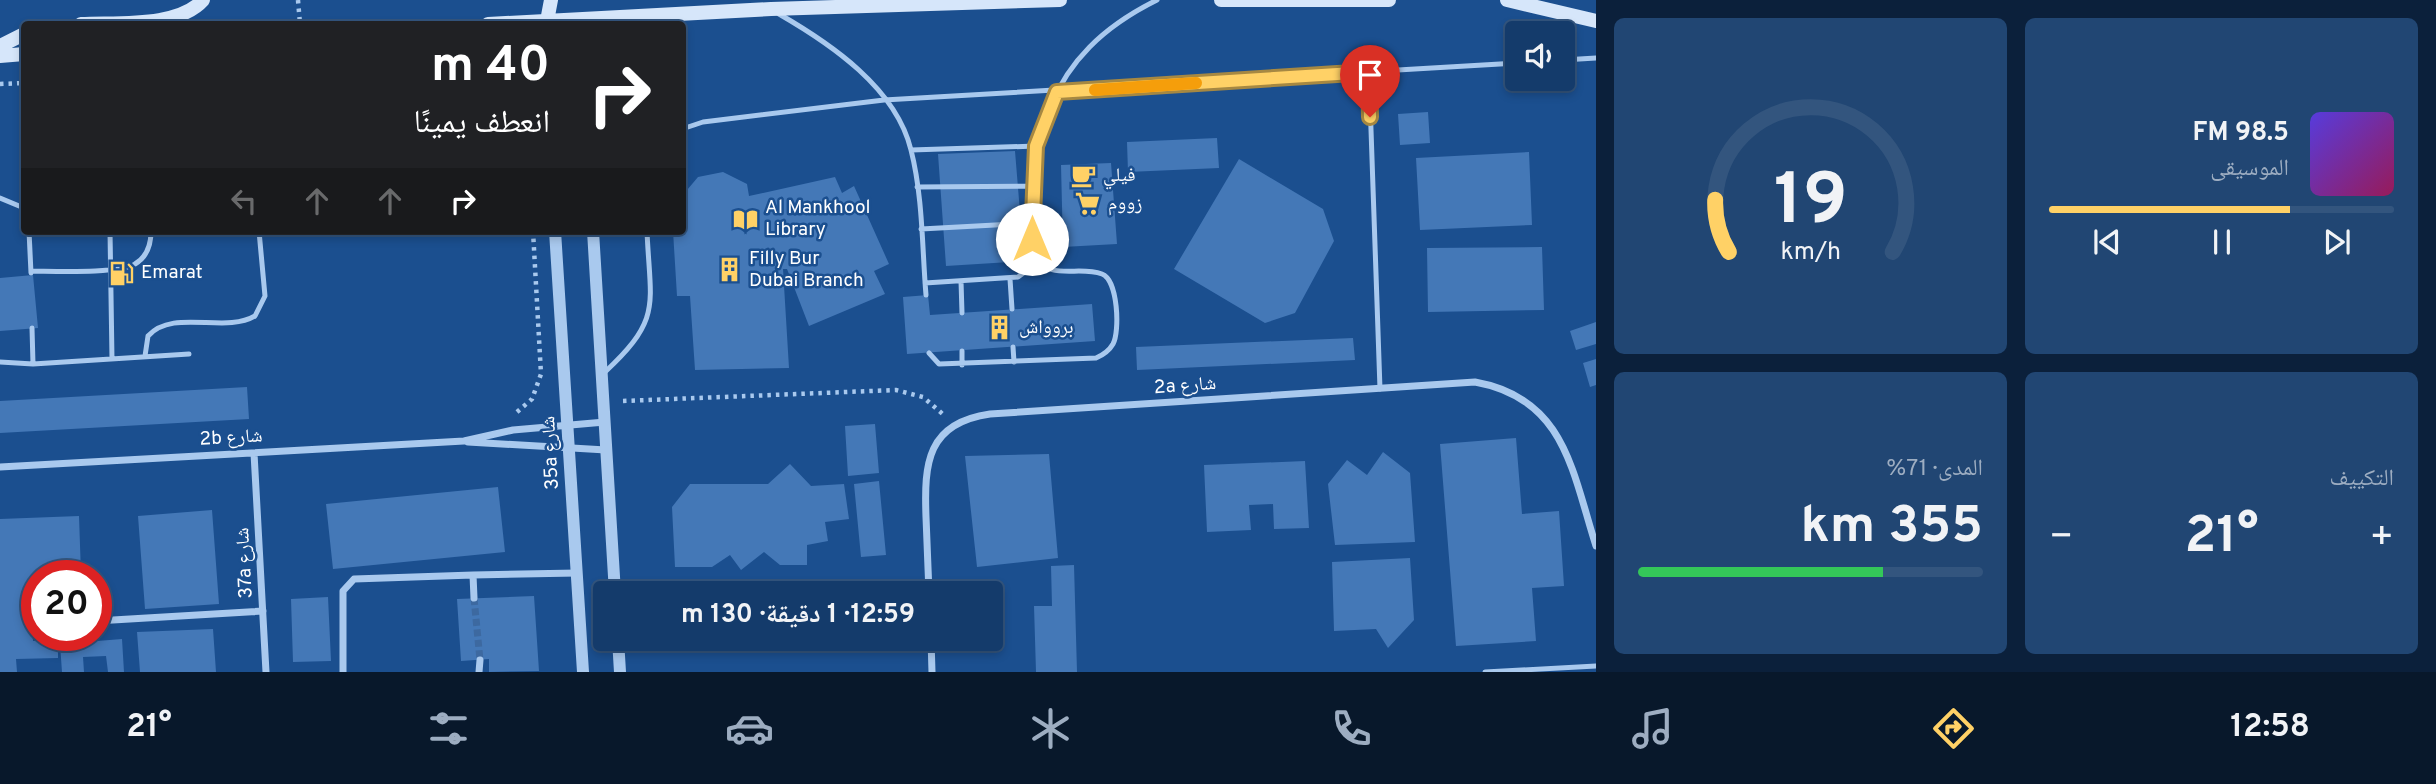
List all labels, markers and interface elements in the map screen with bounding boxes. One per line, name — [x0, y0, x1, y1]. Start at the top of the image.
map controls — [1505, 21, 1575, 91]
button: sound — [1505, 21, 1575, 91]
text: 40 m — [431, 37, 550, 99]
pin — [1340, 45, 1400, 117]
icon: right — [574, 49, 665, 140]
icon: arrive — [1351, 56, 1389, 94]
text: انعطف يمينًا — [413, 104, 550, 144]
text: 98.5 FM — [2193, 117, 2289, 150]
text: الموسيقى — [2210, 155, 2289, 184]
text: 19 — [1774, 159, 1847, 251]
cafe icon: فيلي — [1069, 162, 1097, 190]
place label: فيلي — [1103, 164, 1136, 190]
icon: left — [225, 182, 263, 220]
icon: ahead — [298, 182, 336, 220]
icon: ahead — [371, 182, 409, 220]
icon: right — [444, 182, 482, 220]
supermarket icon: زووم — [1074, 190, 1102, 218]
place label: زووم — [1108, 192, 1142, 216]
place label: Al Mankhool Library — [765, 196, 871, 242]
position arrow — [995, 202, 1069, 276]
library icon: Al Mankhool Library — [731, 205, 759, 233]
icon: previous — [2088, 223, 2126, 261]
icon: pause — [2203, 223, 2241, 261]
icon: next — [2318, 223, 2356, 261]
text: km/h — [1780, 237, 1841, 269]
place label: Filly Bur Dubai Branch — [749, 247, 864, 293]
building icon: Filly Bur Dubai Branch — [715, 256, 743, 284]
fuel station icon: Emarat — [107, 259, 135, 287]
place label: Emarat — [141, 261, 203, 285]
building icon: بروواش — [985, 314, 1013, 342]
place label: بروواش — [1019, 316, 1073, 340]
street label: 2a شارع — [1153, 372, 1217, 400]
street label: 35a شارع — [537, 416, 565, 490]
street label: 2b شارع — [199, 424, 263, 452]
text: المدى · 71% — [1886, 455, 1983, 484]
text: التكييف — [2329, 465, 2394, 494]
text: 355 km — [1801, 495, 1983, 561]
text: 21° — [2184, 505, 2259, 571]
text: − — [2049, 514, 2074, 563]
text: + — [2369, 514, 2394, 563]
street label: 37a شارع — [231, 527, 259, 599]
speed limit sign: 20 — [21, 560, 112, 651]
text: 12:59 · 1 دقيقة · 130 m — [681, 599, 915, 632]
icon: filters — [424, 704, 473, 753]
icon: car — [725, 704, 774, 753]
icon: climate — [1026, 704, 1075, 753]
icon: phone — [1327, 704, 1376, 753]
icon: music — [1628, 704, 1677, 753]
icon: directions — [1929, 704, 1978, 753]
text: 21° — [126, 708, 172, 748]
text: 12:58 — [2230, 708, 2310, 748]

